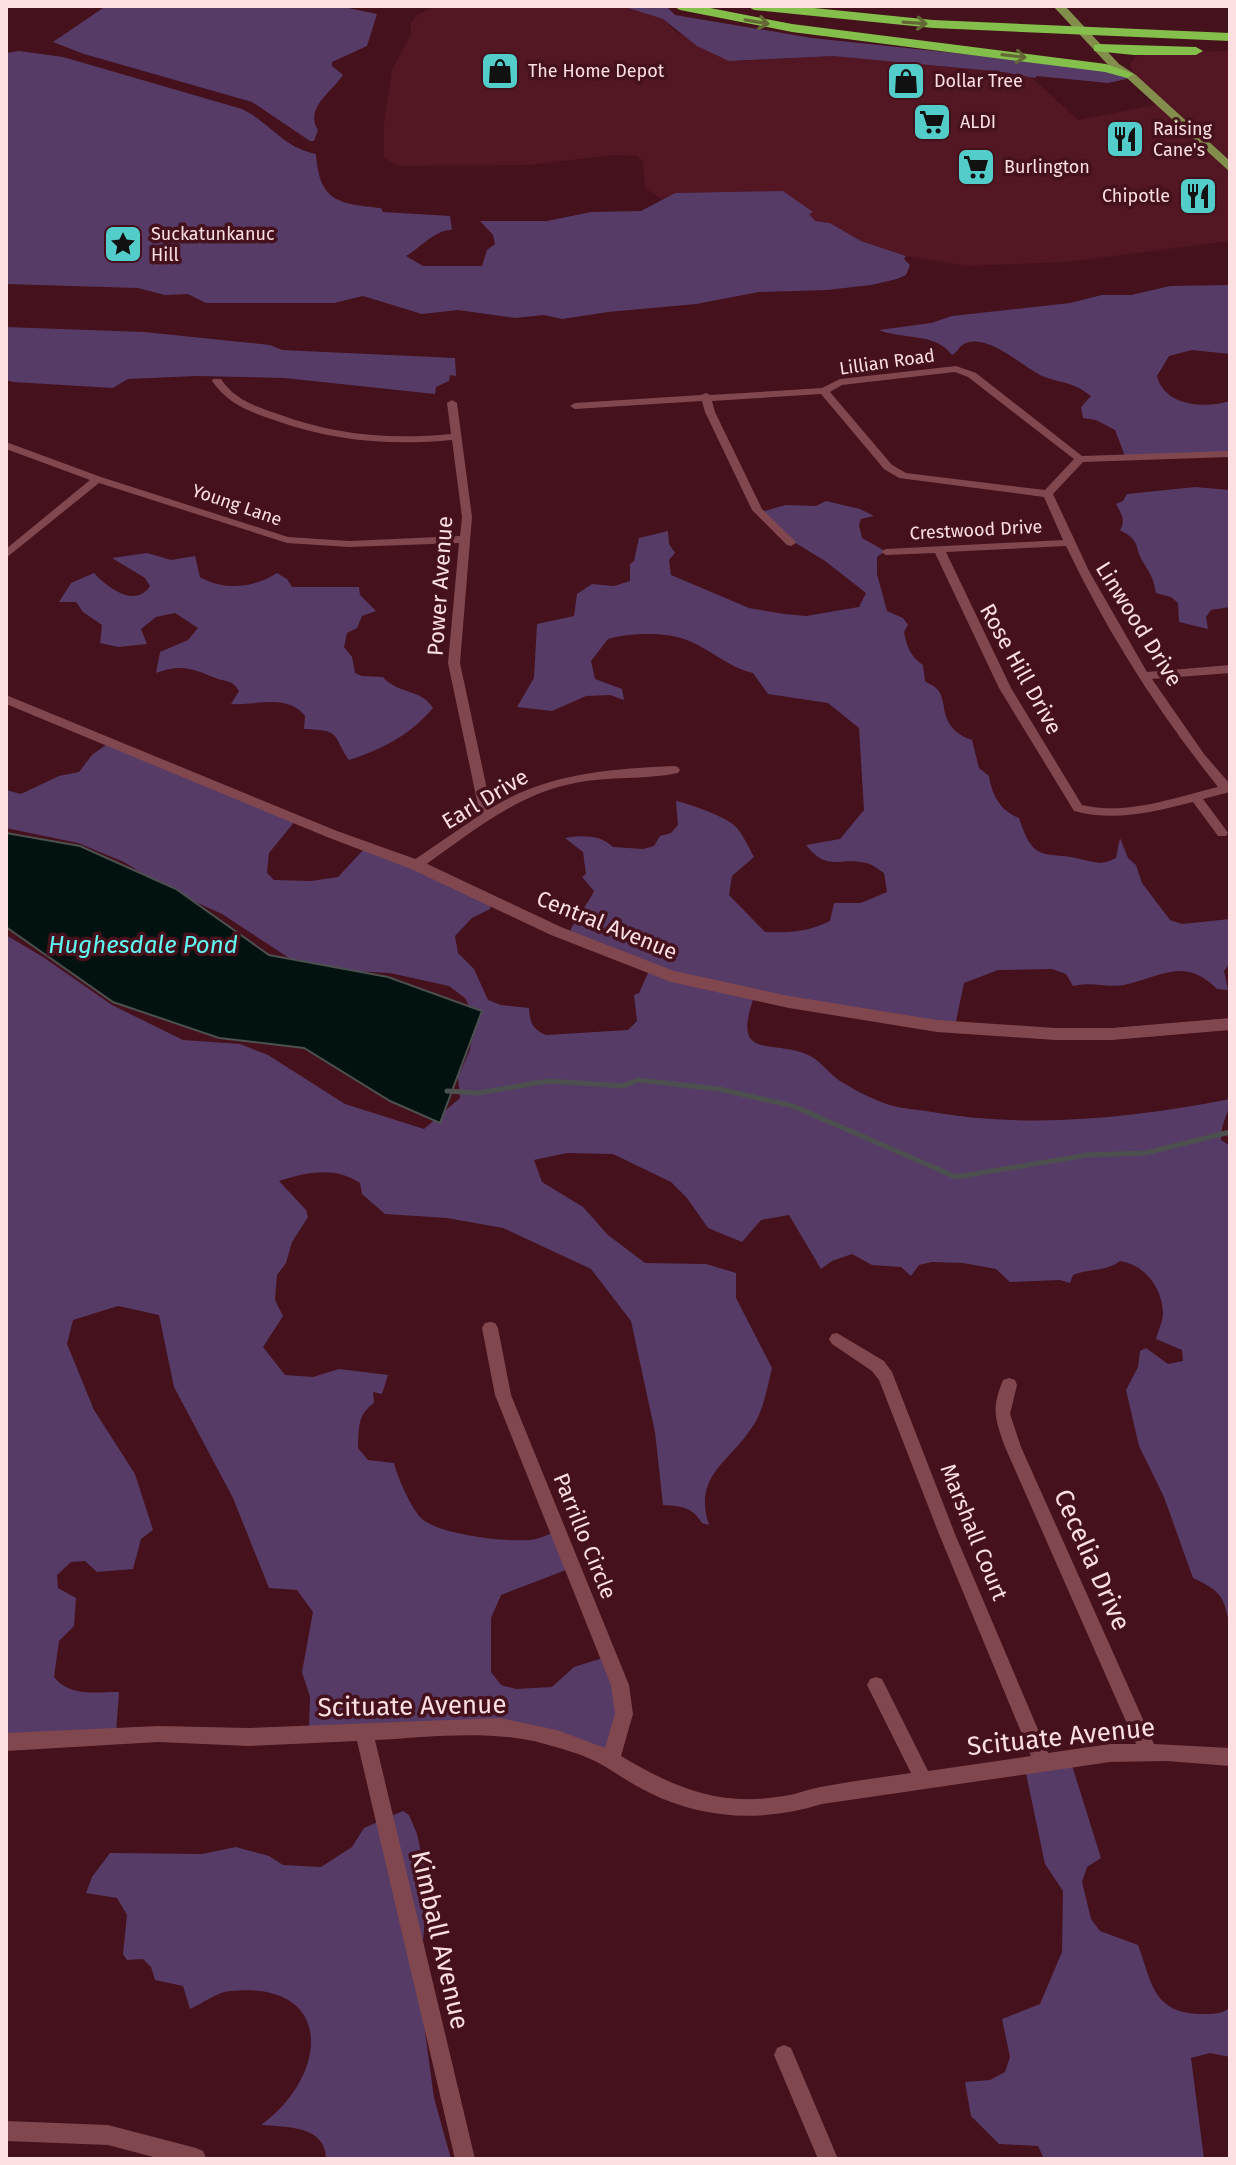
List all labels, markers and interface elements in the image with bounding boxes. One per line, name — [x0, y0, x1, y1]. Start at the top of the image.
one-way arrow — [743, 16, 769, 31]
one-way arrow — [901, 16, 928, 31]
one-way arrow — [1001, 49, 1027, 64]
shop icon: The Home Depot — [479, 50, 521, 92]
place label: The Home Depot — [528, 60, 665, 82]
shop icon: Dollar Tree — [885, 60, 927, 102]
place label: Dollar Tree — [934, 70, 1023, 92]
supermarket icon: ALDI — [911, 101, 953, 143]
place label: ALDI — [960, 111, 996, 133]
restaurant icon: Raising Cane's — [1104, 118, 1146, 160]
place label: Raising Cane's — [1153, 118, 1213, 161]
supermarket icon: Burlington — [955, 146, 997, 188]
place label: Burlington — [1004, 156, 1090, 178]
restaurant icon: Chipotle — [1177, 175, 1219, 217]
place label: Chipotle — [1102, 185, 1170, 207]
place icon: Suckatunkanuc Hill — [102, 223, 144, 265]
place label: Suckatunkanuc Hill — [151, 223, 275, 266]
street label: Lillian Road — [838, 344, 936, 380]
street label: Young Lane — [189, 479, 285, 531]
street label: Power Avenue — [422, 515, 458, 657]
street label: Crestwood Drive — [909, 516, 1043, 544]
street label: Linwood Drive — [1090, 557, 1188, 691]
street label: Rose Hill Drive — [974, 599, 1068, 739]
street label: Earl Drive — [437, 763, 533, 835]
street label: Central Avenue — [533, 884, 681, 966]
water label: Hughesdale Pond — [48, 931, 238, 959]
street label: Marshall Court — [934, 1460, 1014, 1604]
street label: Parrillo Circle — [547, 1469, 623, 1603]
street label: Cecelia Drive — [1047, 1485, 1137, 1635]
street label: Scituate Avenue — [317, 1689, 507, 1723]
street label: Scituate Avenue — [965, 1712, 1157, 1762]
street label: Kimball Avenue — [404, 1848, 476, 2032]

